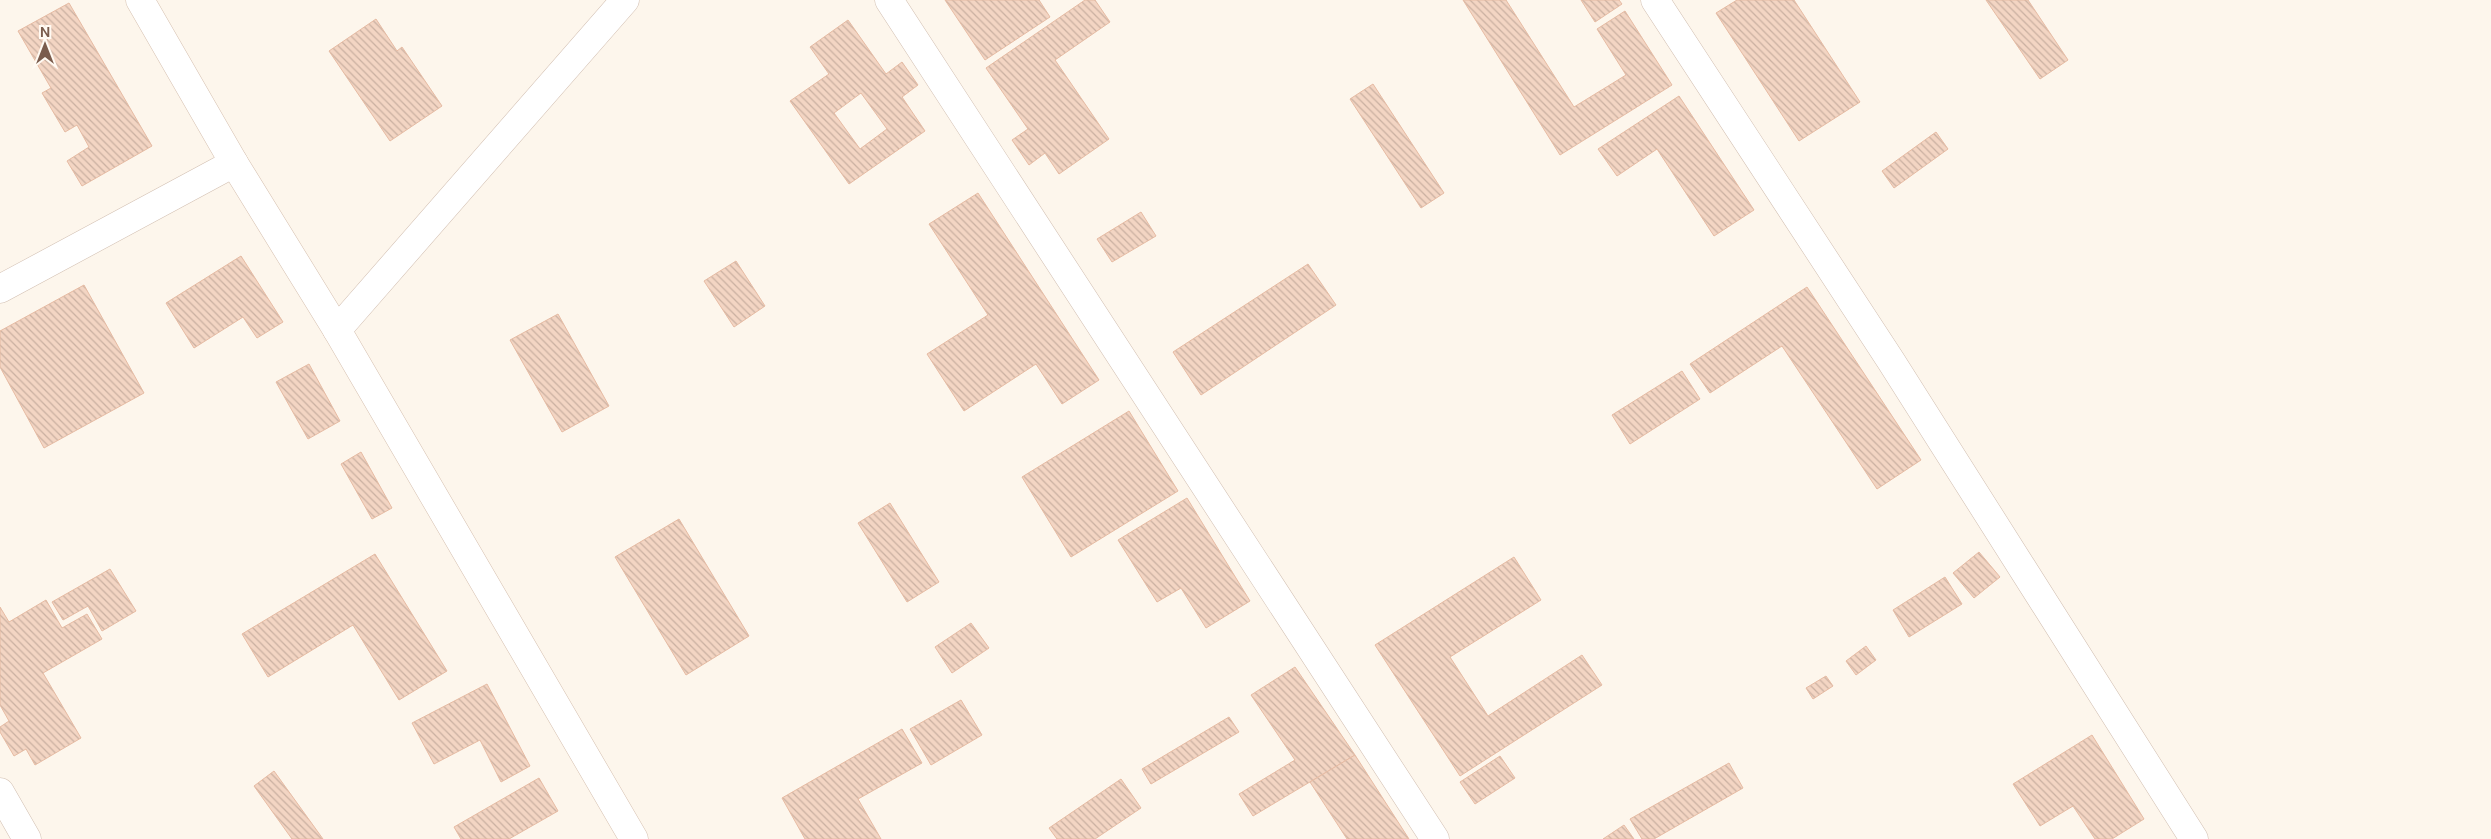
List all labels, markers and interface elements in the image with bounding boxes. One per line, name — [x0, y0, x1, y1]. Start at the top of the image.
north arrow — [20, 20, 70, 70]
text: N — [40, 23, 50, 41]

